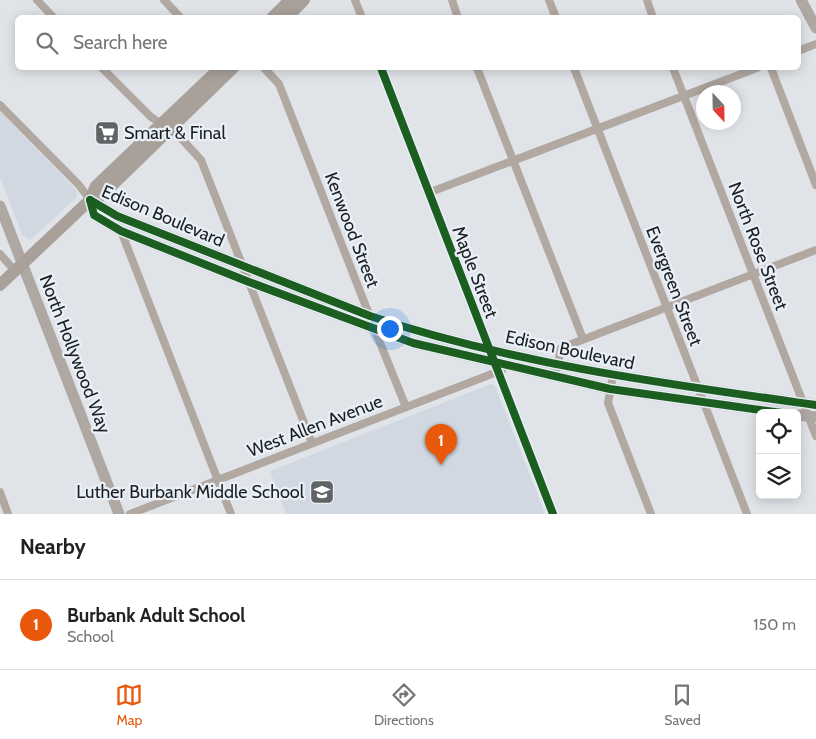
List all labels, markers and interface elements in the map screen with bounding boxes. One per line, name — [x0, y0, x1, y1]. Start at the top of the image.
search box — [15, 15, 801, 70]
icon: search — [33, 29, 61, 57]
text: Search here — [73, 31, 167, 54]
north arrow — [696, 85, 741, 130]
supermarket icon: Smart & Final — [94, 120, 120, 146]
place label: Smart & Final — [124, 122, 226, 144]
street label: Kenwood Street — [320, 169, 384, 291]
street label: North Rose Street — [723, 179, 793, 313]
street label: Edison Boulevard — [98, 180, 228, 252]
street label: Maple Street — [447, 223, 503, 321]
street label: Evergreen Street — [641, 223, 707, 349]
street label: North Hollywood Way — [35, 272, 115, 436]
your location — [377, 316, 403, 342]
street label: Edison Boulevard — [504, 326, 636, 374]
street label: West Allen Avenue — [244, 390, 386, 462]
map controls — [756, 409, 801, 499]
button: locate — [756, 409, 801, 454]
pin: 1 — [425, 424, 457, 465]
button: layers — [756, 454, 801, 499]
school or university icon: Luther Burbank Middle School — [309, 479, 335, 505]
place label: Luther Burbank Middle School — [76, 481, 305, 503]
text: Nearby — [20, 534, 86, 559]
text: Burbank Adult School — [67, 604, 245, 627]
text: 1 — [33, 615, 39, 634]
text: 150 m — [753, 615, 796, 634]
text: School — [67, 627, 114, 646]
tab: Map — [115, 681, 143, 729]
tab: Directions — [374, 681, 434, 729]
tab: Saved — [664, 681, 701, 729]

